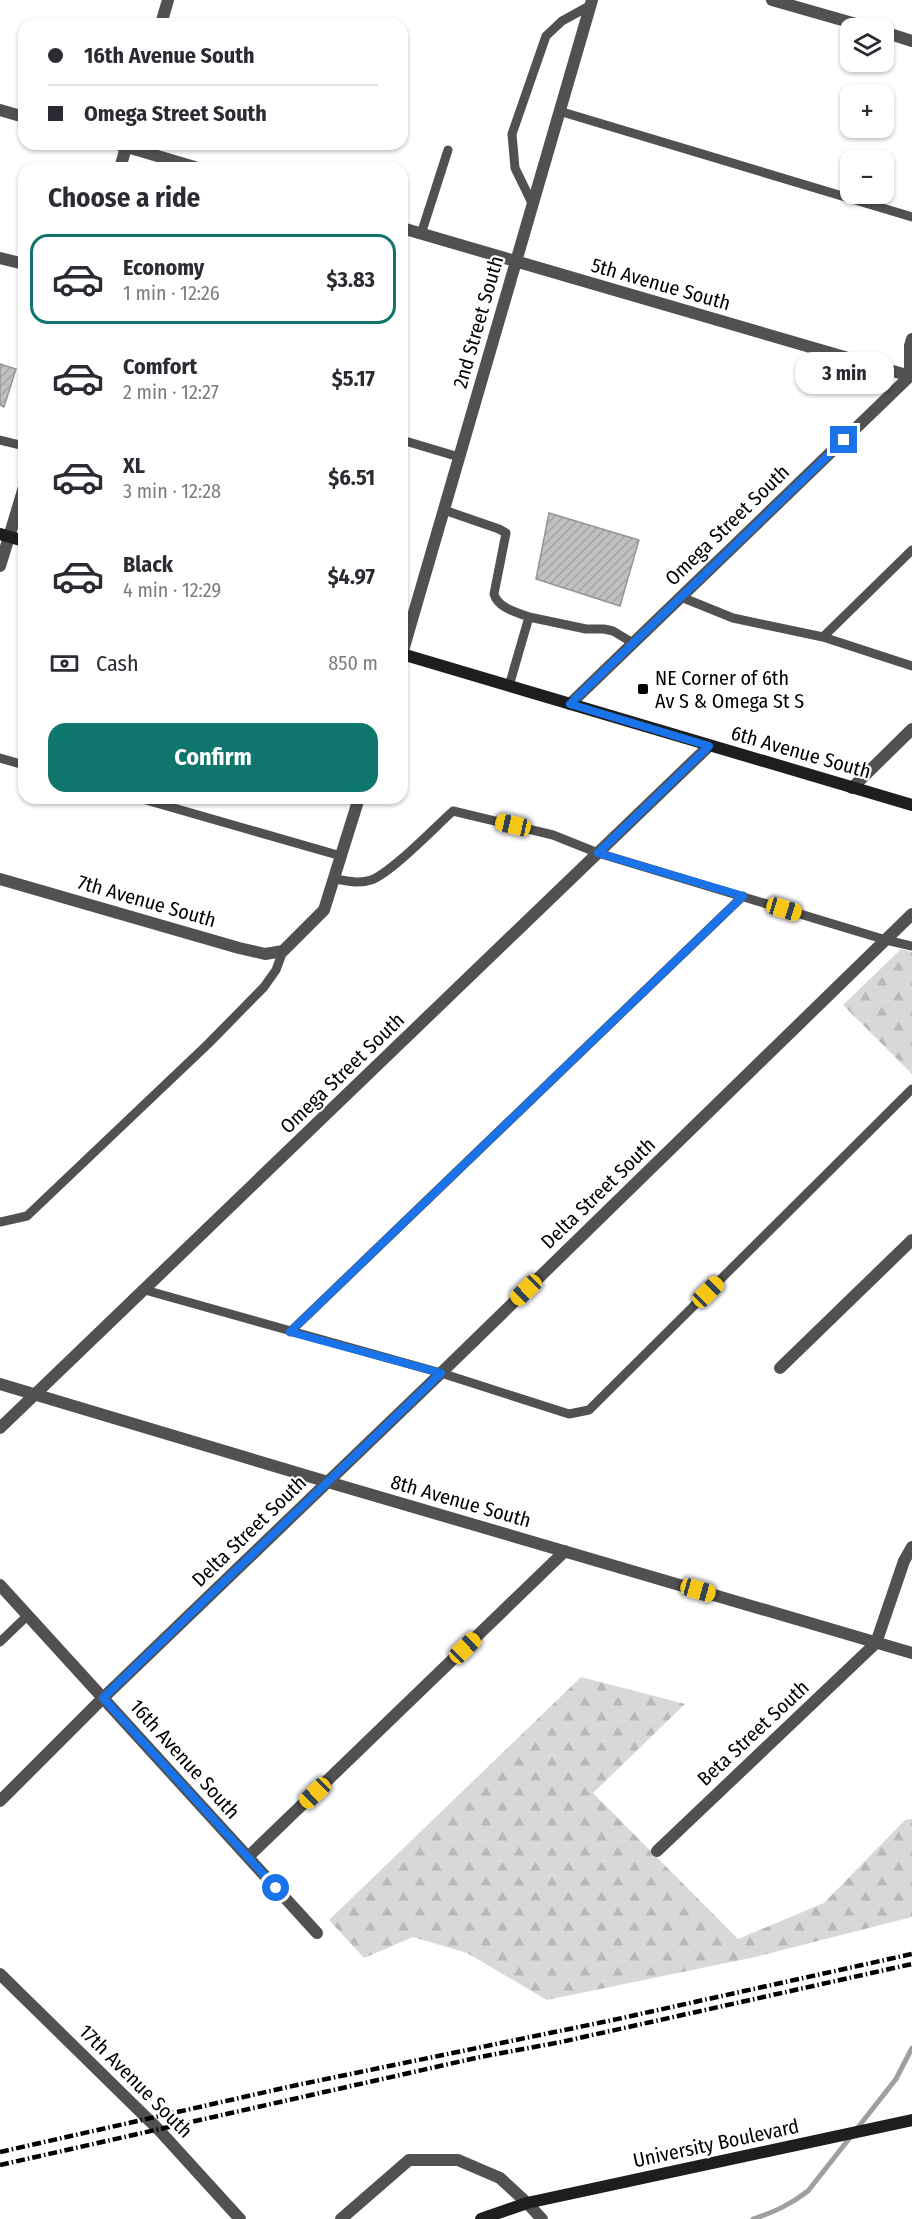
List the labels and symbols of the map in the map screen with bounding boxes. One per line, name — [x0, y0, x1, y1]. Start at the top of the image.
street label: 2nd Street South — [448, 253, 508, 391]
street label: 5th Avenue South — [589, 253, 733, 315]
callout: 3 min — [794, 353, 894, 395]
route end — [830, 426, 857, 453]
street label: Omega Street South — [660, 460, 794, 590]
place label: NE Corner of 6th Av S & Omega St S — [655, 666, 804, 713]
marker: NE Corner of 6th Av S & Omega St S — [636, 682, 650, 696]
street label: 6th Avenue South — [728, 721, 874, 783]
car — [493, 812, 533, 838]
street label: 7th Avenue South — [75, 870, 219, 932]
car — [764, 895, 804, 923]
street label: Omega Street South — [275, 1008, 409, 1138]
street label: Delta Street South — [536, 1132, 660, 1254]
car — [507, 1271, 545, 1309]
car — [689, 1273, 727, 1311]
street label: Delta Street South — [187, 1470, 311, 1592]
street label: 8th Avenue South — [388, 1470, 534, 1532]
car — [678, 1576, 718, 1604]
car — [446, 1629, 484, 1667]
street label: Beta Street South — [692, 1675, 814, 1791]
street label: 16th Avenue South — [125, 1694, 245, 1824]
car — [296, 1774, 334, 1812]
route start — [262, 1874, 289, 1901]
street label: 17th Avenue South — [74, 2019, 198, 2143]
street label: University Boulevard — [631, 2114, 801, 2172]

